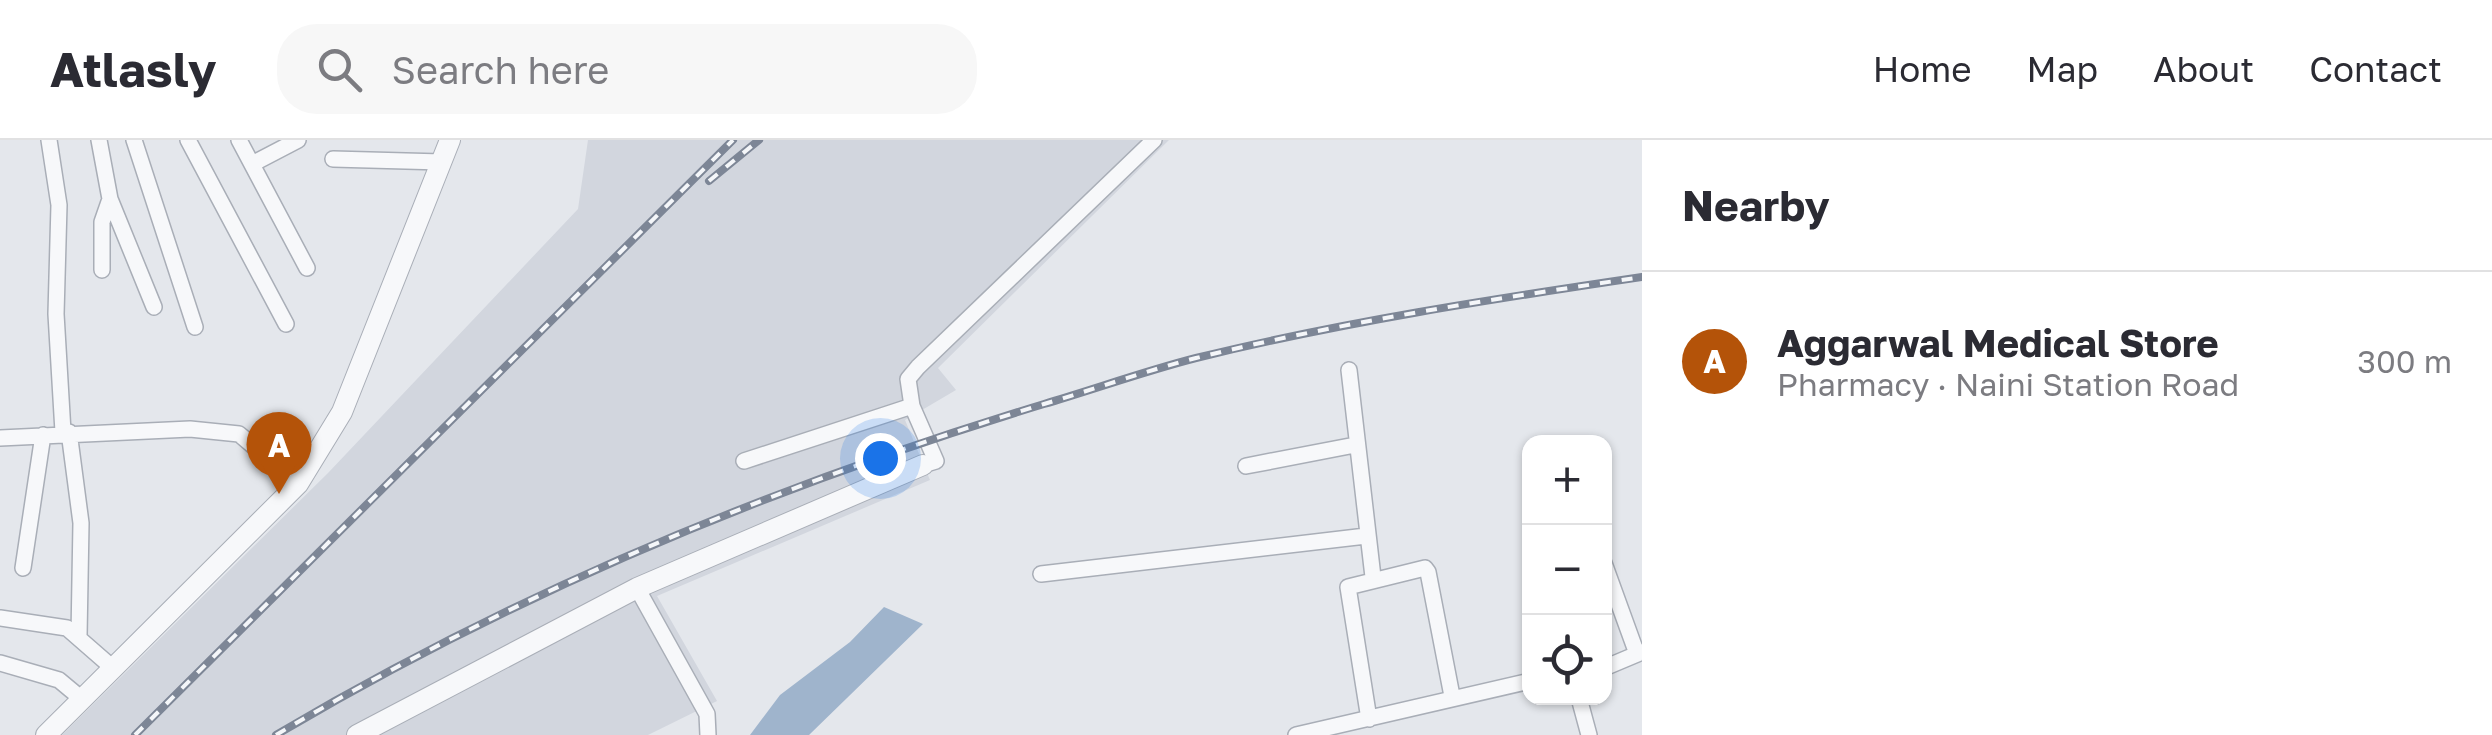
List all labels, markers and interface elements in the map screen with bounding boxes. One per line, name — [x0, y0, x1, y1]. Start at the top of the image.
search box — [277, 24, 977, 114]
text: Atlasly — [50, 40, 217, 98]
icon: search — [312, 42, 367, 97]
text: Search here — [392, 47, 609, 92]
text: Home — [1873, 48, 1972, 90]
text: Map — [2027, 48, 2098, 90]
text: About — [2153, 48, 2254, 90]
text: Contact — [2309, 48, 2442, 90]
text: Nearby — [1682, 180, 1830, 230]
text: Aggarwal Medical Store — [1777, 320, 2219, 365]
text: A — [1703, 342, 1726, 380]
text: 300 m — [2357, 342, 2452, 380]
text: Pharmacy · Naini Station Road — [1777, 365, 2239, 403]
pin: A — [246, 412, 312, 494]
your location — [855, 433, 906, 484]
map controls — [1522, 435, 1612, 705]
button: + — [1522, 435, 1612, 525]
button: − — [1522, 525, 1612, 615]
button: locate — [1522, 615, 1612, 705]

